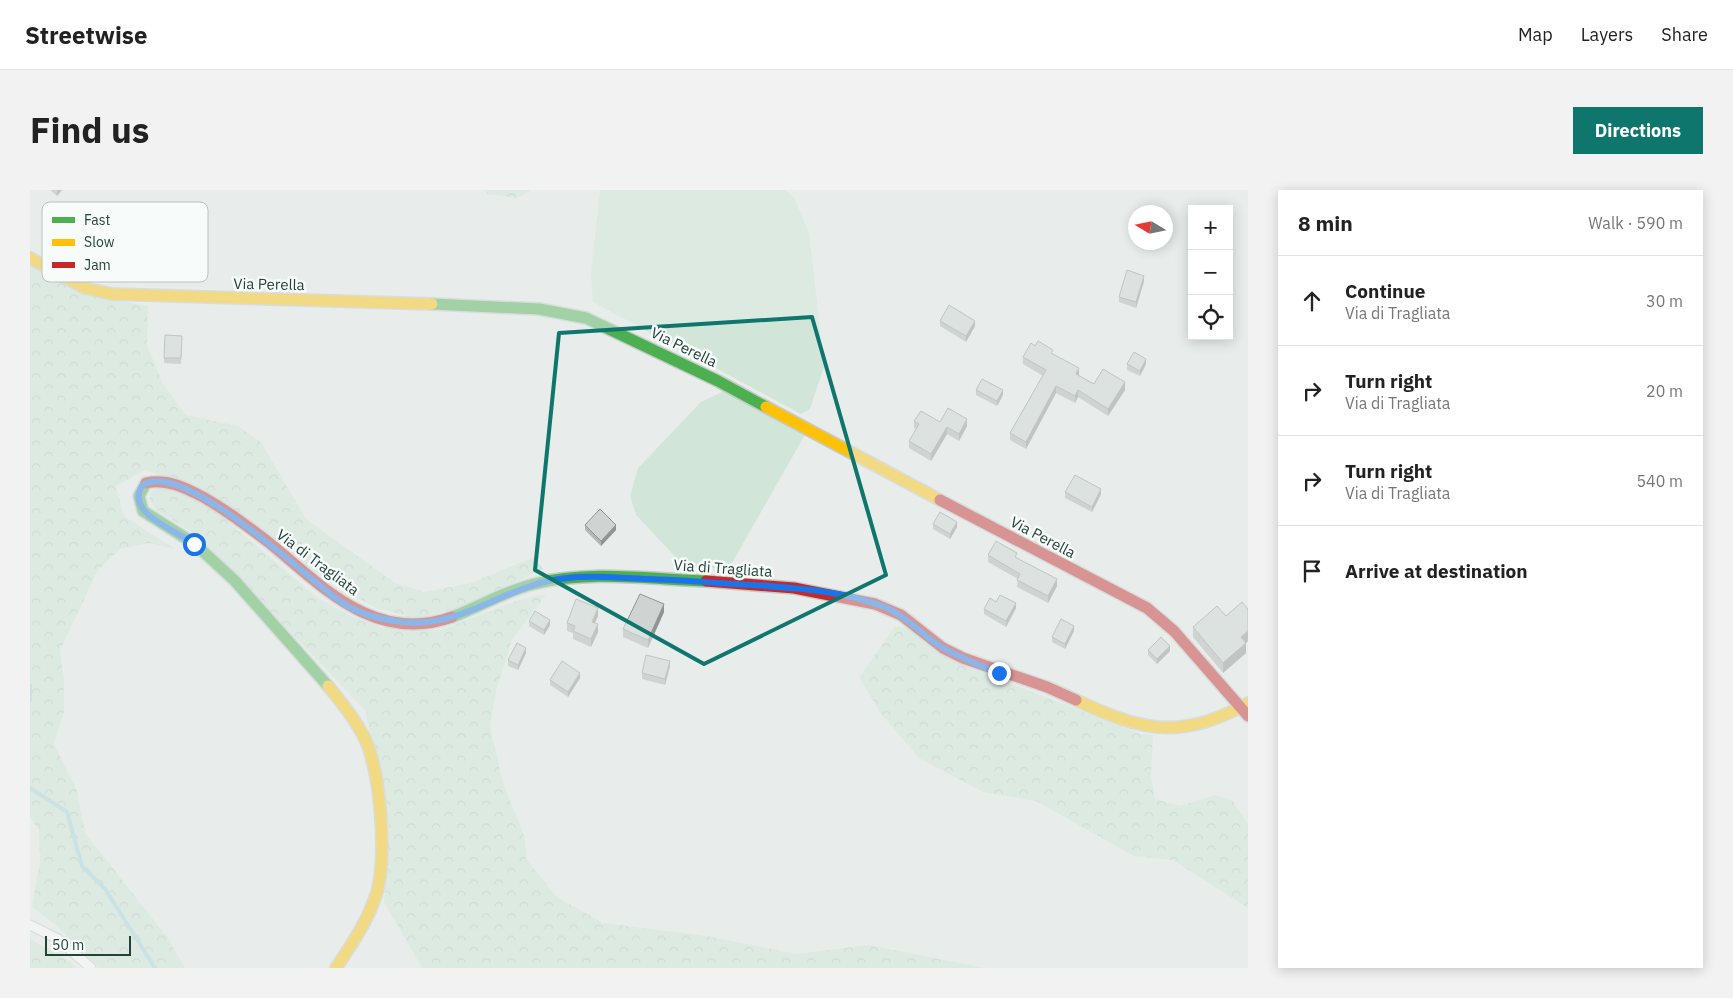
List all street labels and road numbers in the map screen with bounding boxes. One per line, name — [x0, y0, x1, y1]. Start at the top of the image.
street label: Via Perella — [233, 274, 305, 294]
street label: Via Perella — [648, 323, 720, 371]
street label: Via Perella — [1007, 512, 1079, 562]
street label: Via di Tragliata — [273, 525, 363, 599]
street label: Via di Tragliata — [673, 555, 773, 581]

